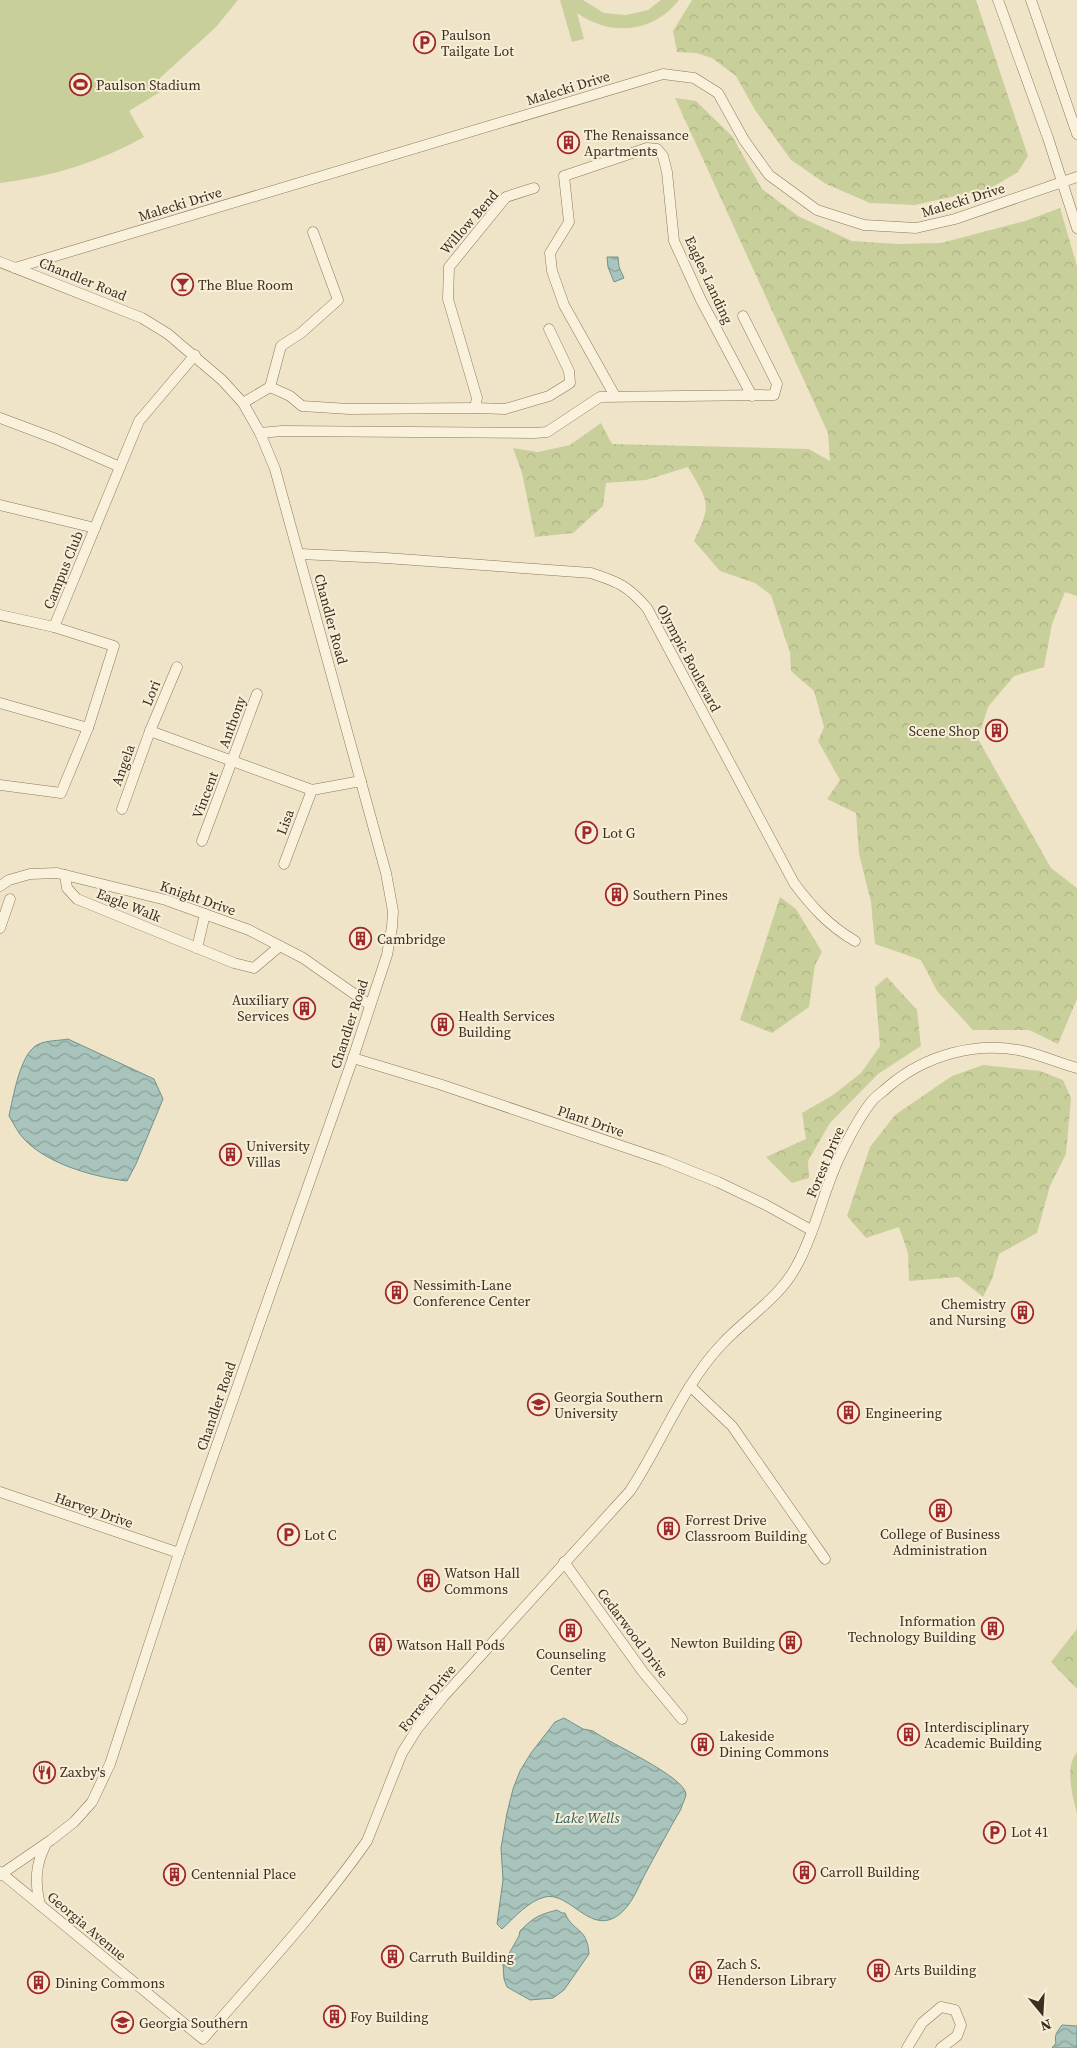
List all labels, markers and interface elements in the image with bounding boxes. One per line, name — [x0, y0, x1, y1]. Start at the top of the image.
place label: Paulson Tailgate Lot — [441, 25, 514, 61]
parking icon: Paulson Tailgate Lot — [413, 31, 437, 55]
street label: Malecki Drive — [524, 66, 612, 110]
sports icon: Paulson Stadium — [68, 73, 92, 97]
place label: Paulson Stadium — [96, 75, 201, 95]
place label: The Renaissance Apartments — [584, 125, 689, 161]
building icon: The Renaissance Apartments — [556, 131, 580, 155]
street label: Malecki Drive — [919, 178, 1007, 222]
street label: Malecki Drive — [136, 182, 224, 226]
street label: Willow Bend — [435, 185, 503, 259]
street label: Eagles Landing — [680, 233, 738, 327]
street label: Chandler Road — [36, 252, 130, 306]
bar icon: The Blue Room — [170, 273, 194, 297]
place label: The Blue Room — [198, 275, 294, 295]
street label: Campus Club — [38, 528, 88, 612]
street label: Chandler Road — [309, 572, 353, 667]
street label: Olympic Boulevard — [652, 601, 726, 715]
street label: Lori — [137, 677, 165, 709]
street label: Anthony — [213, 693, 251, 751]
building icon: Scene Shop — [984, 719, 1008, 743]
place label: Scene Shop — [909, 721, 980, 741]
street label: Angela — [106, 741, 140, 789]
street label: Vincent — [187, 768, 223, 821]
street label: Lisa — [271, 806, 299, 838]
parking icon: Lot G — [574, 821, 598, 845]
place label: Lot G — [602, 823, 636, 843]
street label: Knight Drive — [157, 876, 239, 920]
street label: Eagle Walk — [94, 883, 165, 927]
building icon: Southern Pines — [605, 883, 629, 907]
place label: Southern Pines — [633, 885, 728, 905]
building icon: Cambridge — [349, 927, 373, 951]
place label: Cambridge — [377, 929, 446, 949]
street label: Chandler Road — [325, 977, 373, 1071]
place label: Auxiliary Services — [232, 990, 290, 1026]
building icon: Auxiliary Services — [293, 996, 317, 1020]
place label: Health Services Building — [458, 1006, 555, 1042]
building icon: Health Services Building — [430, 1012, 454, 1036]
street label: Plant Drive — [555, 1100, 627, 1142]
street label: Forest Drive — [801, 1123, 849, 1201]
place label: University Villas — [246, 1136, 311, 1172]
building icon: University Villas — [218, 1142, 242, 1166]
place label: Nessimith-Lane Conference Center — [413, 1275, 531, 1311]
building icon: Nessimith-Lane Conference Center — [385, 1281, 409, 1305]
place label: Chemistry and Nursing — [929, 1294, 1007, 1330]
building icon: Chemistry and Nursing — [1010, 1300, 1034, 1324]
street label: Chandler Road — [191, 1359, 241, 1453]
place label: Georgia Southern University — [554, 1387, 664, 1423]
school or university icon: Georgia Southern University — [526, 1393, 550, 1417]
building icon: Engineering — [837, 1401, 861, 1425]
place label: Engineering — [865, 1403, 942, 1423]
street label: Harvey Drive — [52, 1487, 136, 1533]
building icon: College of Business Administration — [928, 1499, 952, 1523]
place label: Forrest Drive Classroom Building — [685, 1510, 807, 1546]
building icon: Forrest Drive Classroom Building — [657, 1516, 681, 1540]
parking icon: Lot C — [276, 1523, 300, 1547]
place label: College of Business Administration — [880, 1524, 1000, 1560]
place label: Lot C — [304, 1525, 337, 1545]
place label: Watson Hall Commons — [444, 1563, 520, 1599]
building icon: Watson Hall Commons — [416, 1569, 440, 1593]
street label: Cedarwood Drive — [593, 1584, 673, 1682]
place label: Information Technology Building — [848, 1611, 977, 1647]
building icon: Information Technology Building — [980, 1617, 1004, 1641]
building icon: Counseling Center — [559, 1619, 583, 1643]
building icon: Newton Building — [779, 1631, 803, 1655]
building icon: Watson Hall Pods — [368, 1633, 392, 1657]
place label: Newton Building — [670, 1633, 775, 1653]
place label: Watson Hall Pods — [396, 1635, 505, 1655]
place label: Counseling Center — [536, 1644, 606, 1680]
street label: Forrest Drive — [394, 1660, 460, 1736]
place label: Interdisciplinary Academic Building — [924, 1717, 1042, 1753]
building icon: Interdisciplinary Academic Building — [896, 1723, 920, 1747]
place label: Lakeside Dining Commons — [719, 1726, 829, 1762]
building icon: Lakeside Dining Commons — [691, 1732, 715, 1756]
restaurant icon: Zaxby's — [32, 1760, 56, 1784]
place label: Zaxby's — [60, 1762, 106, 1782]
water label: Lake Wells — [553, 1807, 620, 1828]
parking icon: Lot 41 — [983, 1820, 1007, 1844]
place label: Lot 41 — [1011, 1822, 1049, 1842]
building icon: Carroll Building — [792, 1860, 816, 1884]
building icon: Centennial Place — [163, 1862, 187, 1886]
place label: Carroll Building — [820, 1862, 920, 1882]
place label: Centennial Place — [191, 1864, 296, 1884]
street label: Georgia Avenue — [43, 1887, 131, 1965]
building icon: Carruth Building — [381, 1945, 405, 1969]
place label: Carruth Building — [409, 1947, 514, 1967]
place label: Zach S. Henderson Library — [717, 1954, 837, 1990]
building icon: Arts Building — [866, 1958, 890, 1982]
building icon: Zach S. Henderson Library — [689, 1960, 713, 1984]
place label: Arts Building — [894, 1960, 976, 1980]
building icon: Dining Commons — [27, 1971, 51, 1995]
place label: Dining Commons — [55, 1973, 165, 1993]
north arrow — [1017, 1988, 1067, 2038]
building icon: Foy Building — [322, 2005, 346, 2029]
place label: Foy Building — [350, 2007, 428, 2027]
school or university icon: Georgia Southern — [111, 2011, 135, 2035]
place label: Georgia Southern — [139, 2013, 249, 2033]
text: N — [1038, 2014, 1054, 2036]

